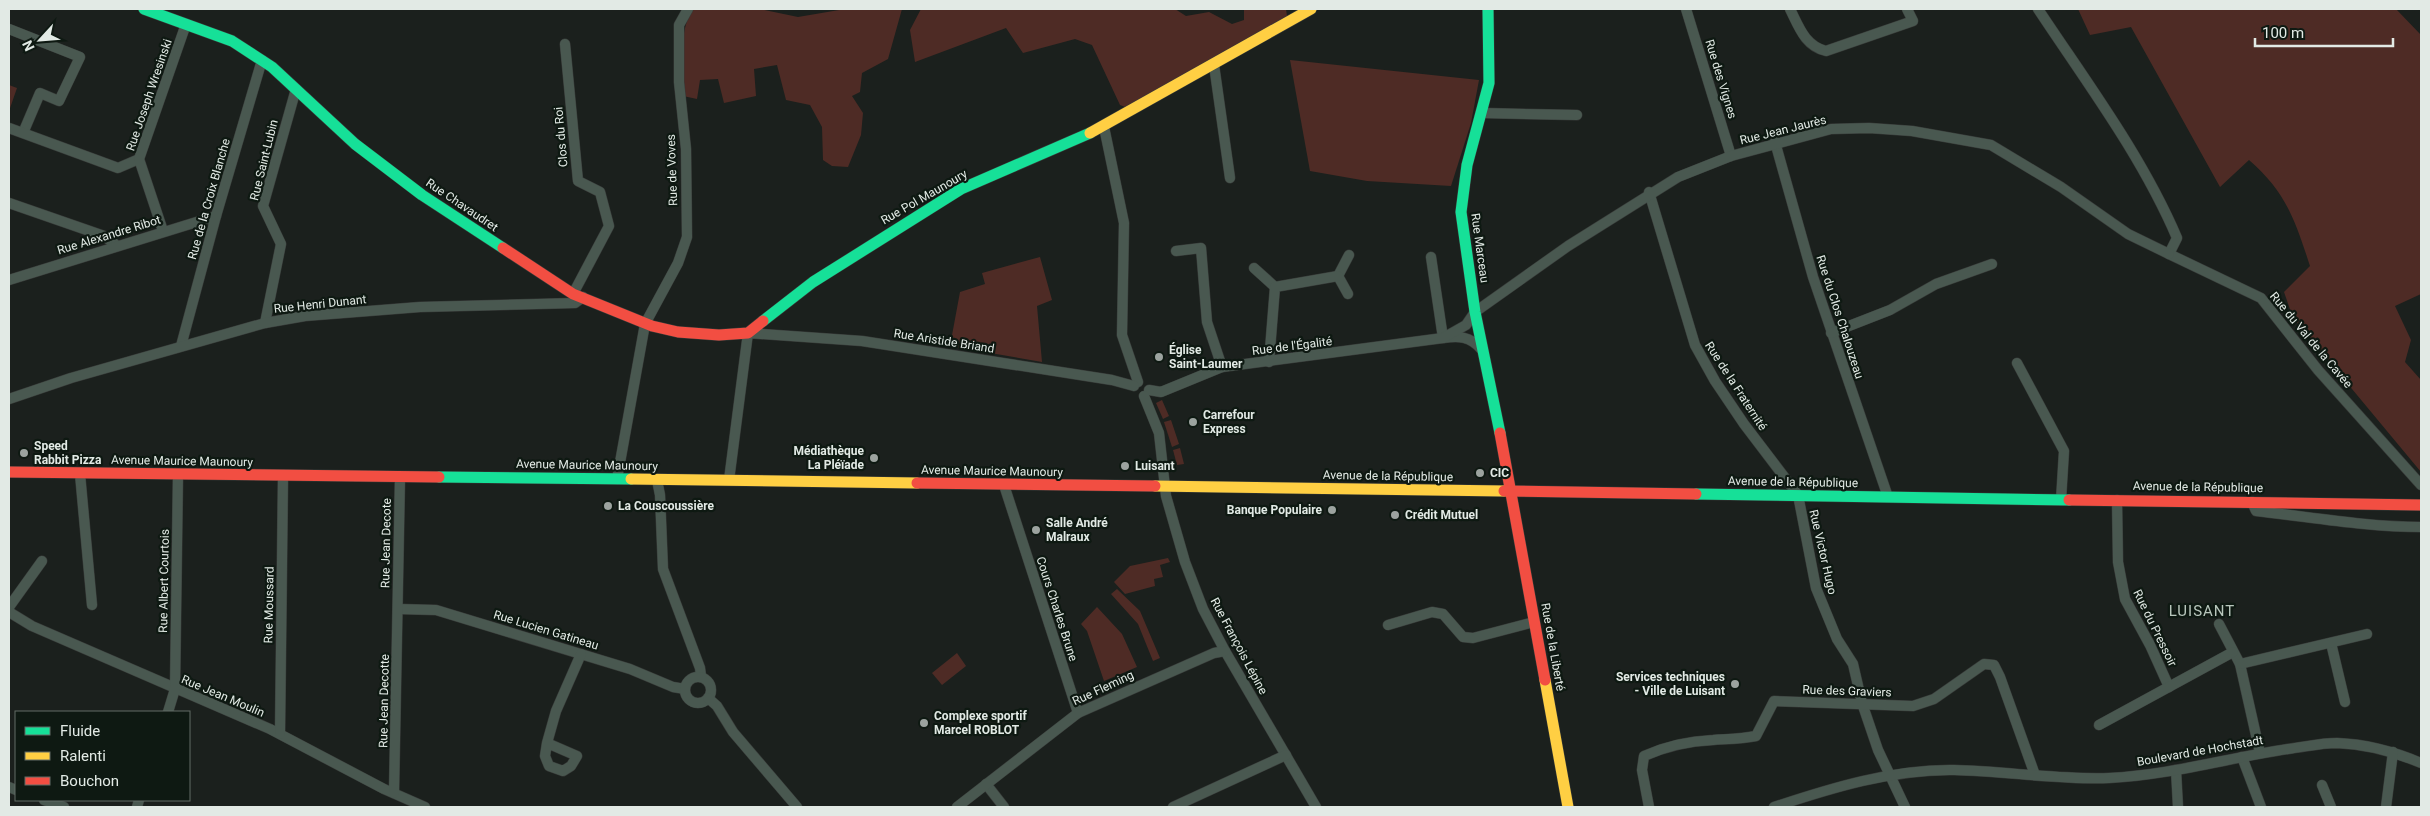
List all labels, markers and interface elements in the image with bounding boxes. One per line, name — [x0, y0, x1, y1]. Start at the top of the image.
north arrow — [15, 15, 65, 65]
scale bar — [2255, 15, 2392, 47]
text: 100 m — [2262, 24, 2304, 42]
street label: Rue Joseph Wresinski — [123, 37, 175, 153]
text: N — [19, 38, 38, 54]
street label: Rue des Vignes — [1702, 38, 1740, 120]
street label: Clos du Roi — [551, 106, 571, 168]
street label: Rue Jean Jaurès — [1738, 112, 1828, 148]
street label: Rue Saint-Lubin — [247, 118, 281, 202]
street label: Rue de Voves — [664, 134, 680, 206]
street label: Rue de la Croix Blanche — [185, 137, 233, 261]
street label: Rue Pol Maunoury — [878, 166, 970, 227]
street label: Rue Chavaudret — [423, 176, 501, 234]
street label: Rue Marceau — [1468, 212, 1492, 284]
street label: Rue Alexandre Ribot — [56, 213, 162, 257]
street label: Rue du Clos Chalouzeau — [1813, 253, 1867, 381]
street label: Rue du Val de la Cavée — [2267, 289, 2355, 391]
street label: Rue Henri Dunant — [273, 292, 367, 316]
street label: Rue Aristide Briand — [893, 326, 995, 356]
street label: Rue de l'Égalité — [1251, 333, 1333, 358]
street label: Rue de la Fraternité — [1702, 339, 1770, 433]
place label: Église Saint-Laumer — [1169, 342, 1243, 371]
marker: Église Saint-Laumer — [1153, 351, 1165, 363]
place label: Carrefour Express — [1203, 408, 1255, 436]
marker: Carrefour Express — [1187, 416, 1199, 428]
place label: Speed Rabbit Pizza — [34, 439, 102, 467]
place label: Médiathèque La Pléïade — [793, 444, 865, 472]
marker: Speed Rabbit Pizza — [18, 447, 30, 459]
marker: Médiathèque La Pléïade — [868, 452, 880, 464]
street label: Avenue Maurice Maunoury — [111, 453, 253, 469]
street label: Avenue Maurice Maunoury — [516, 457, 658, 473]
place label: Luisant — [1135, 459, 1175, 473]
marker: Luisant — [1119, 460, 1131, 472]
street label: Avenue Maurice Maunoury — [921, 463, 1063, 479]
place label: CIC — [1490, 466, 1509, 480]
marker: CIC — [1474, 467, 1486, 479]
street label: Avenue de la République — [1323, 468, 1453, 484]
street label: Avenue de la République — [1728, 474, 1858, 490]
street label: Avenue de la République — [2133, 479, 2263, 495]
street label: Rue Jean Decote — [378, 498, 394, 588]
place label: La Couscoussière — [618, 499, 714, 513]
marker: La Couscoussière — [602, 500, 614, 512]
place label: Banque Populaire — [1227, 503, 1323, 517]
marker: Banque Populaire — [1326, 504, 1338, 516]
place label: Crédit Mutuel — [1405, 508, 1478, 522]
street label: Rue Victor Hugo — [1806, 508, 1840, 596]
marker: Crédit Mutuel — [1389, 509, 1401, 521]
place label: Salle André Malraux — [1046, 516, 1108, 544]
marker: Salle André Malraux — [1030, 524, 1042, 536]
street label: Rue Albert Courtois — [156, 529, 172, 633]
street label: Cours Charles Brune — [1033, 555, 1081, 663]
street label: Rue Moussard — [261, 566, 277, 644]
street label: Rue du Pressoir — [2130, 587, 2180, 669]
street label: Rue François Lépine — [1208, 595, 1270, 697]
street label: Rue de la Liberté — [1538, 602, 1568, 692]
district label: LUISANT — [2169, 602, 2235, 620]
street label: Rue Lucien Gatineau — [492, 607, 600, 653]
street label: Rue Jean Decotte — [376, 654, 392, 748]
street label: Rue Fleming — [1070, 668, 1136, 708]
place label: Services techniques - Ville de Luisant — [1616, 670, 1725, 698]
street label: Rue Jean Moulin — [179, 672, 267, 720]
marker: Services techniques - Ville de Luisant — [1729, 678, 1741, 690]
street label: Rue des Graviers — [1802, 682, 1892, 700]
place label: Complexe sportif Marcel ROBLOT — [934, 709, 1027, 737]
legend — [15, 711, 190, 801]
marker: Complexe sportif Marcel ROBLOT — [918, 717, 930, 729]
text: Fluide — [60, 722, 100, 740]
street label: Boulevard de Hochstadt — [2136, 733, 2264, 769]
text: Ralenti — [60, 747, 106, 765]
text: Bouchon — [60, 772, 119, 790]

